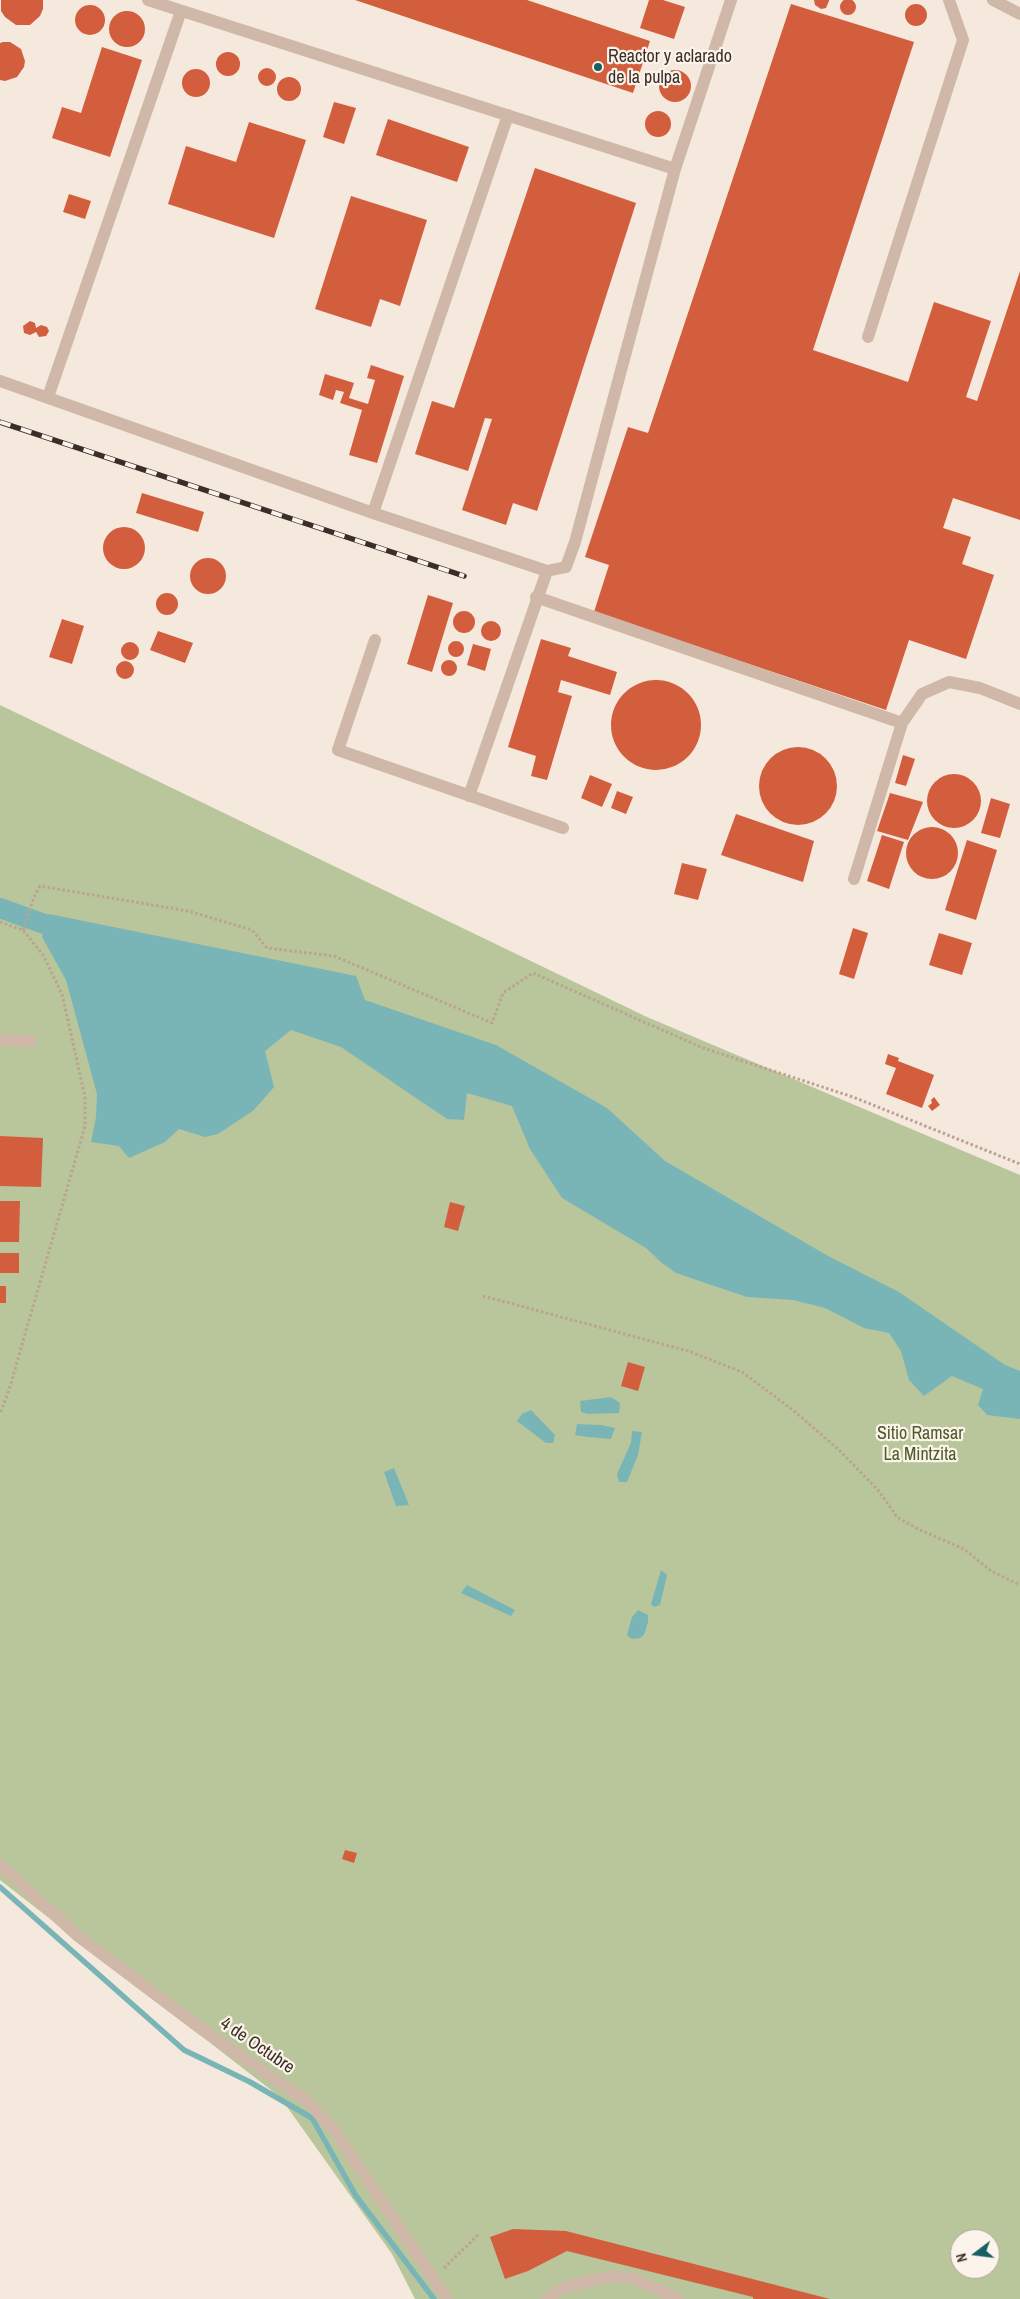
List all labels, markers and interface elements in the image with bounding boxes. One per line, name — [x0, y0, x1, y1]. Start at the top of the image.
place label: Reactor y aclarado de la pulpa — [608, 46, 732, 88]
marker: Reactor y aclarado de la pulpa — [592, 61, 604, 73]
park label: Sitio Ramsar La Mintzita — [877, 1423, 963, 1466]
street label: 4 de Octubre — [216, 2013, 298, 2079]
north arrow — [950, 2229, 1000, 2279]
text: N — [952, 2251, 971, 2264]

